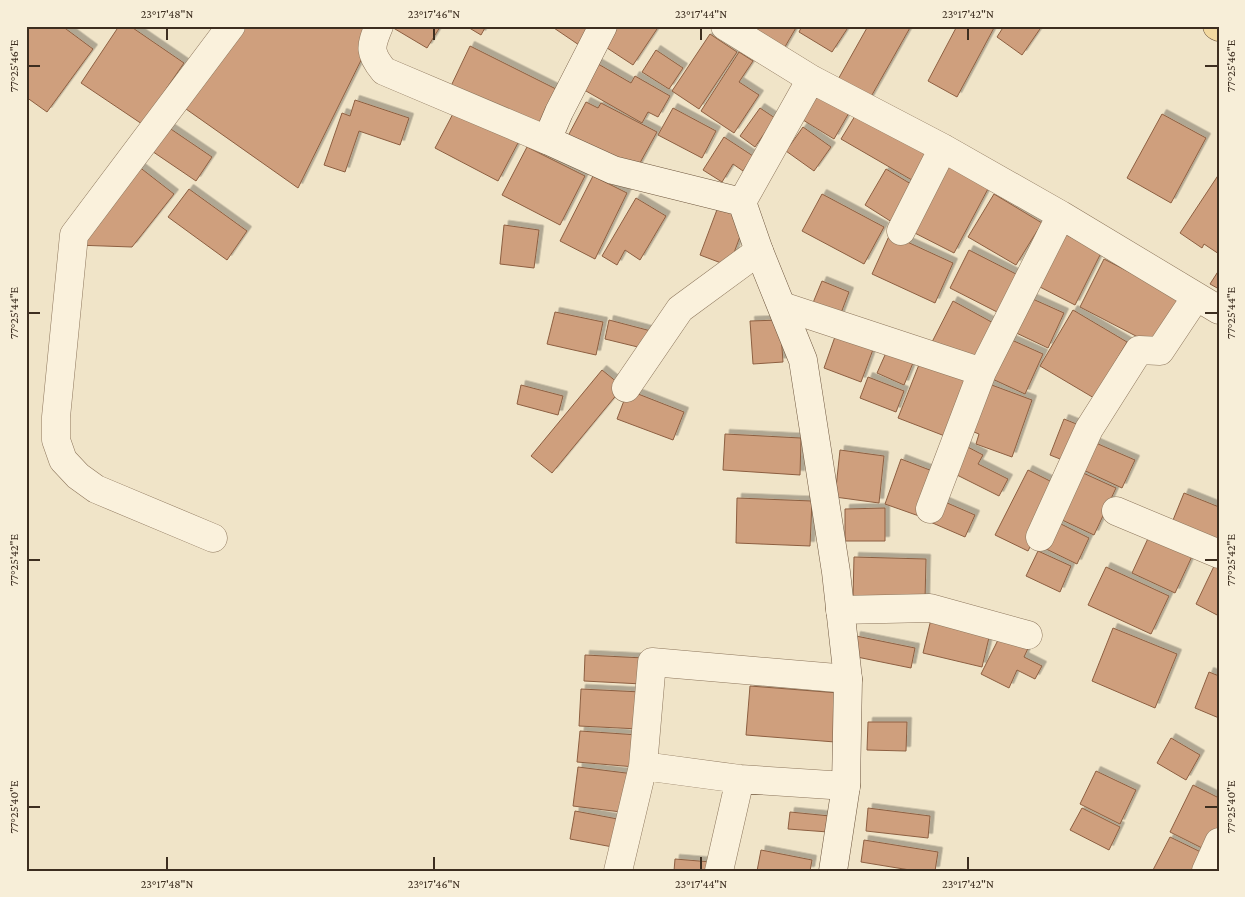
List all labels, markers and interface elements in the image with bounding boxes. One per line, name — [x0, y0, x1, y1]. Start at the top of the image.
text: 23°17'48"N — [141, 7, 193, 21]
text: 23°17'46"N — [408, 7, 460, 21]
text: 23°17'44"N — [675, 7, 727, 21]
text: 23°17'42"N — [942, 7, 994, 21]
text: 77°25'46"E — [7, 39, 21, 92]
text: 77°25'46"E — [1224, 39, 1238, 92]
text: 77°25'44"E — [7, 286, 21, 339]
text: 77°25'44"E — [1224, 286, 1238, 339]
text: 77°25'42"E — [7, 534, 21, 586]
text: 77°25'42"E — [1224, 534, 1238, 586]
text: 77°25'40"E — [7, 780, 21, 833]
text: 77°25'40"E — [1224, 780, 1238, 833]
text: 23°17'48"N — [141, 877, 193, 891]
text: 23°17'46"N — [408, 877, 460, 891]
text: 23°17'44"N — [675, 877, 727, 891]
text: 23°17'42"N — [942, 877, 994, 891]

